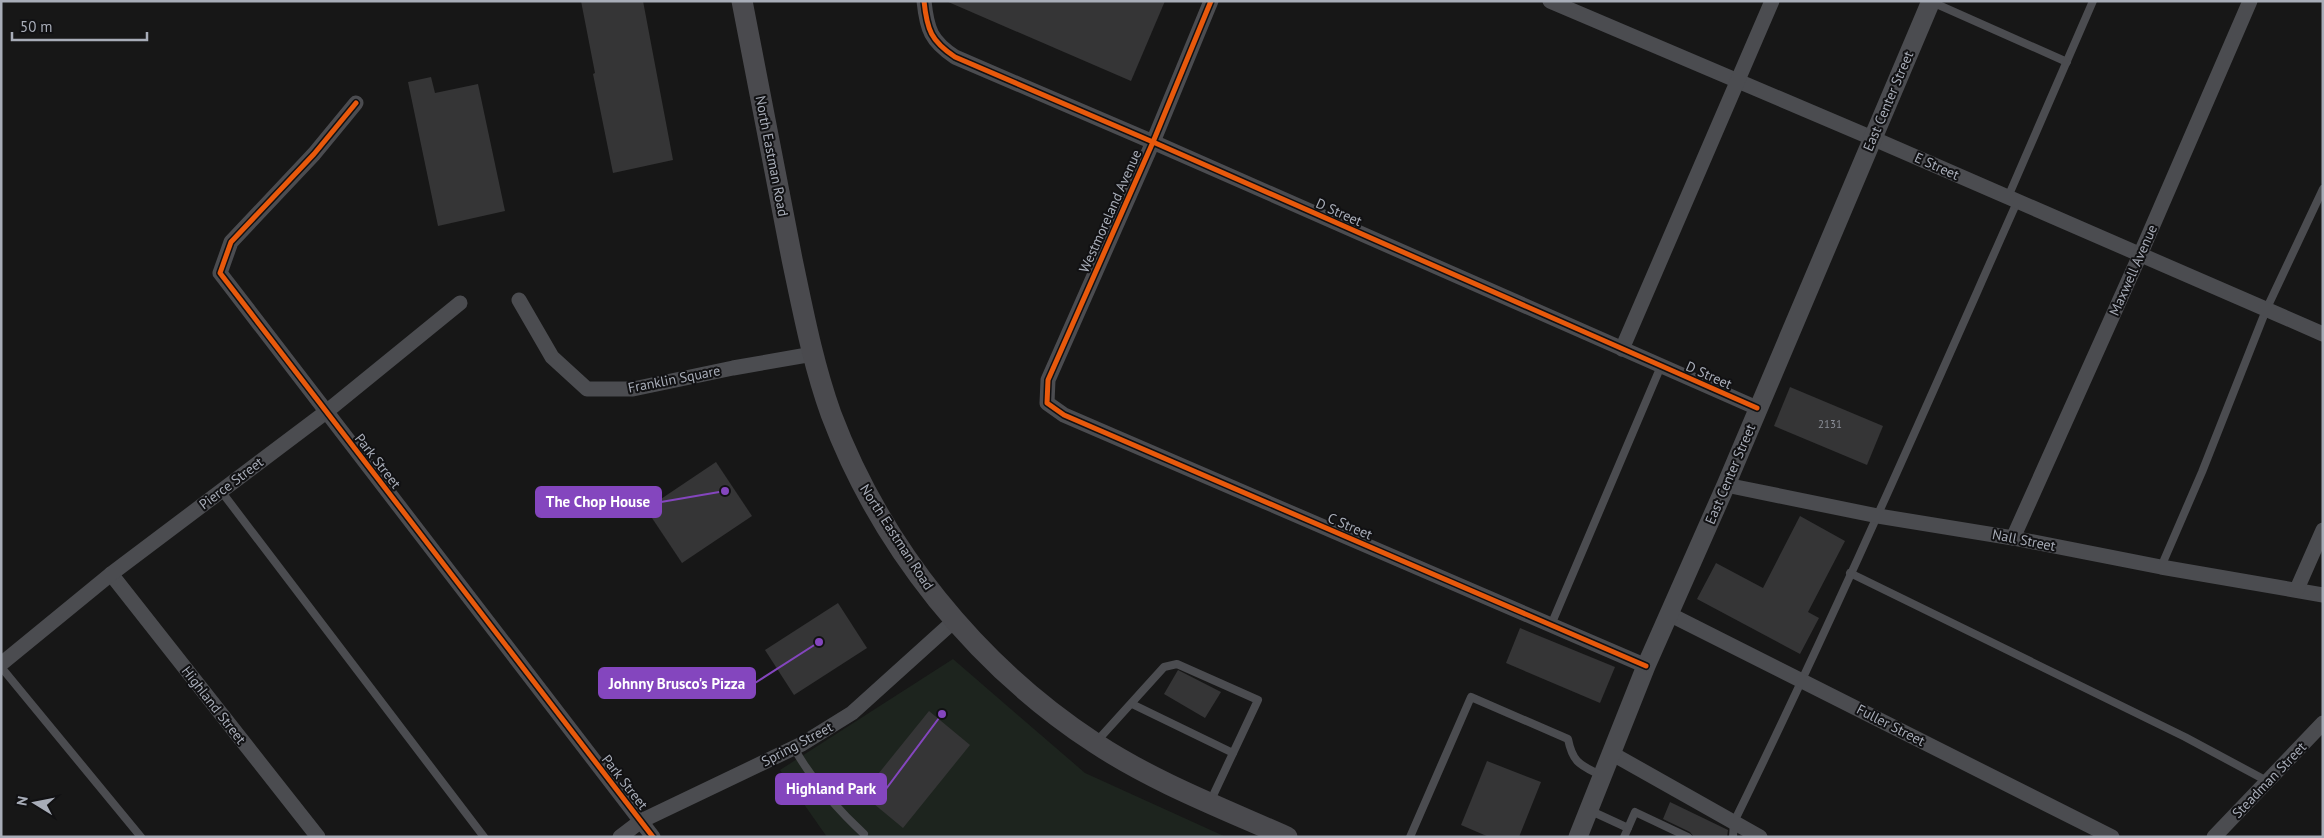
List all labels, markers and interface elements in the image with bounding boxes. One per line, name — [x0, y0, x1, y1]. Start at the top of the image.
scale bar — [12, 10, 148, 42]
text: 50 m — [20, 17, 53, 36]
street label: East Center Street — [1859, 48, 1917, 154]
street label: North Eastman Road — [751, 94, 793, 218]
street label: Westmoreland Avenue — [1075, 147, 1145, 275]
street label: E Street — [1912, 148, 1962, 184]
street label: D Street — [1313, 194, 1365, 230]
street label: Maxwell Avenue — [2105, 222, 2161, 318]
street label: D Street — [1683, 357, 1735, 393]
street label: Franklin Square — [626, 361, 722, 397]
house number: 2131 — [1818, 417, 1842, 431]
street label: East Center Street — [1701, 421, 1759, 527]
street label: Park Street — [351, 430, 405, 492]
street label: Pierce Street — [195, 453, 267, 513]
street label: North Eastman Road — [856, 481, 938, 593]
callout: The Chop House — [536, 487, 661, 517]
text: The Chop House — [546, 492, 651, 511]
street label: C Street — [1325, 509, 1375, 544]
street label: Nall Street — [1991, 525, 2057, 555]
street label: Highland Street — [178, 662, 250, 748]
callout: Johnny Brusco's Pizza — [599, 668, 755, 698]
text: Johnny Brusco's Pizza — [608, 674, 745, 693]
street label: Fuller Street — [1854, 700, 1928, 750]
street label: Spring Street — [758, 718, 836, 770]
street label: Steadman Street — [2228, 738, 2310, 822]
street label: Park Street — [598, 751, 652, 813]
callout: Highland Park — [776, 774, 886, 804]
north arrow — [10, 778, 60, 828]
text: Highland Park — [786, 779, 877, 798]
text: N — [13, 795, 32, 807]

